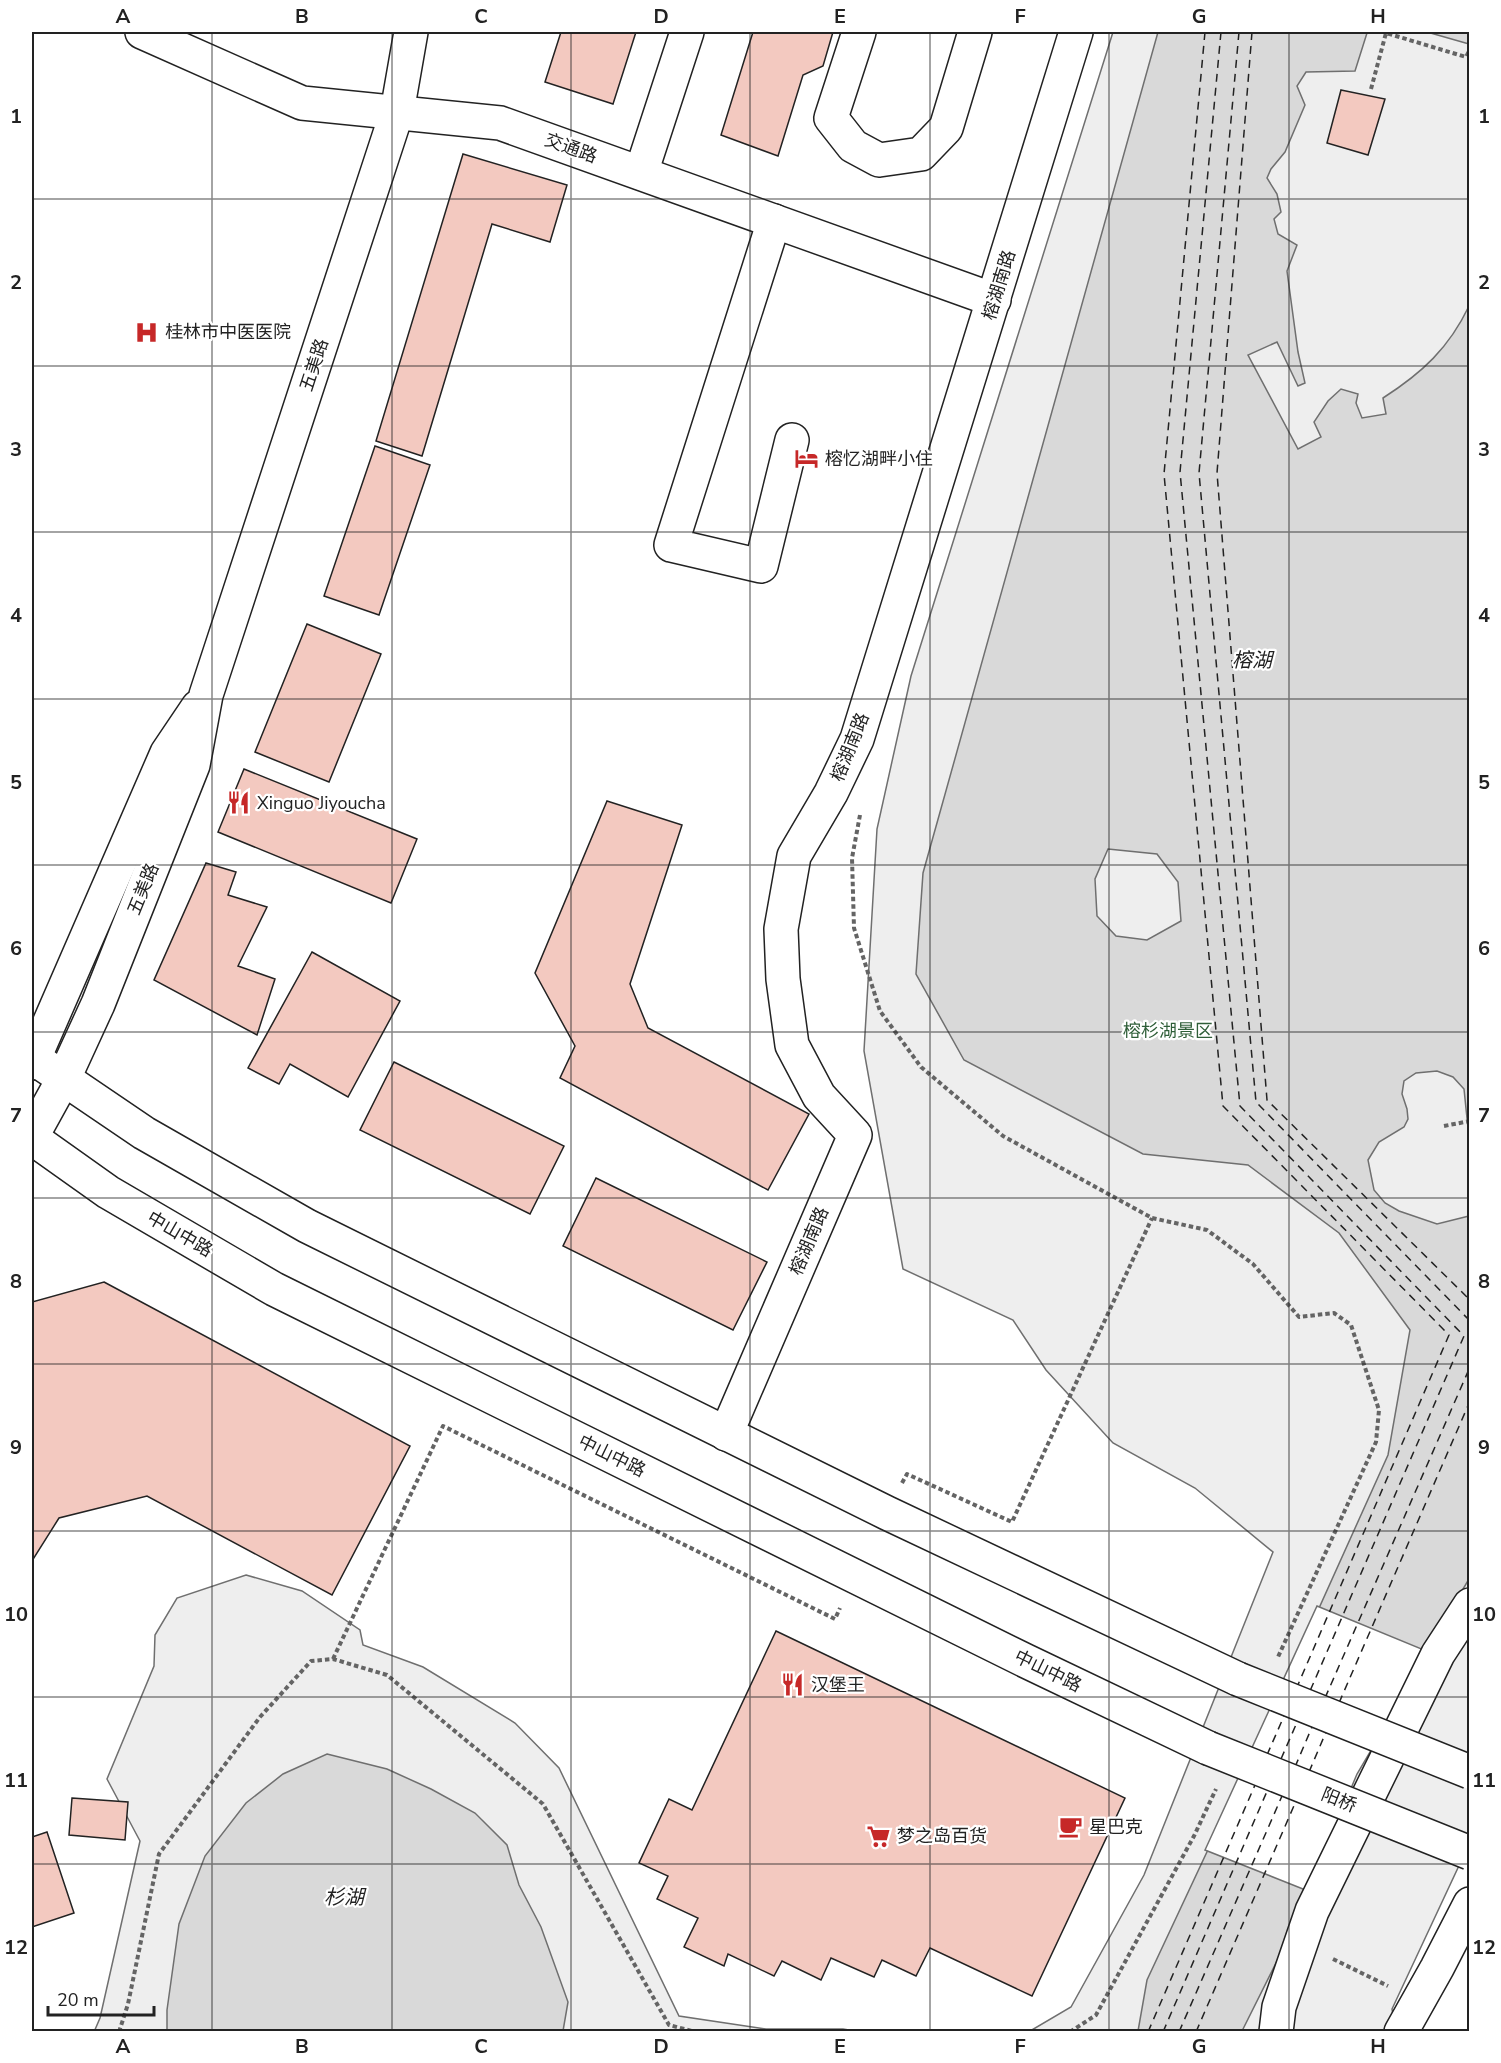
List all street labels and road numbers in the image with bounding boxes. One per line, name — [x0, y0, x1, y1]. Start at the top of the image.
street label: 交通路 — [542, 127, 600, 169]
street label: 榕湖南路 — [977, 247, 1021, 323]
street label: 五美路 — [294, 336, 334, 394]
street label: 榕湖南路 — [825, 709, 875, 785]
street label: 五美路 — [122, 859, 164, 919]
street label: 榕湖南路 — [784, 1203, 834, 1279]
street label: 中山中路 — [143, 1206, 217, 1262]
street label: 中山中路 — [574, 1429, 650, 1483]
street label: 中山中路 — [1010, 1644, 1086, 1698]
street label: 阳桥 — [1318, 1782, 1360, 1818]

